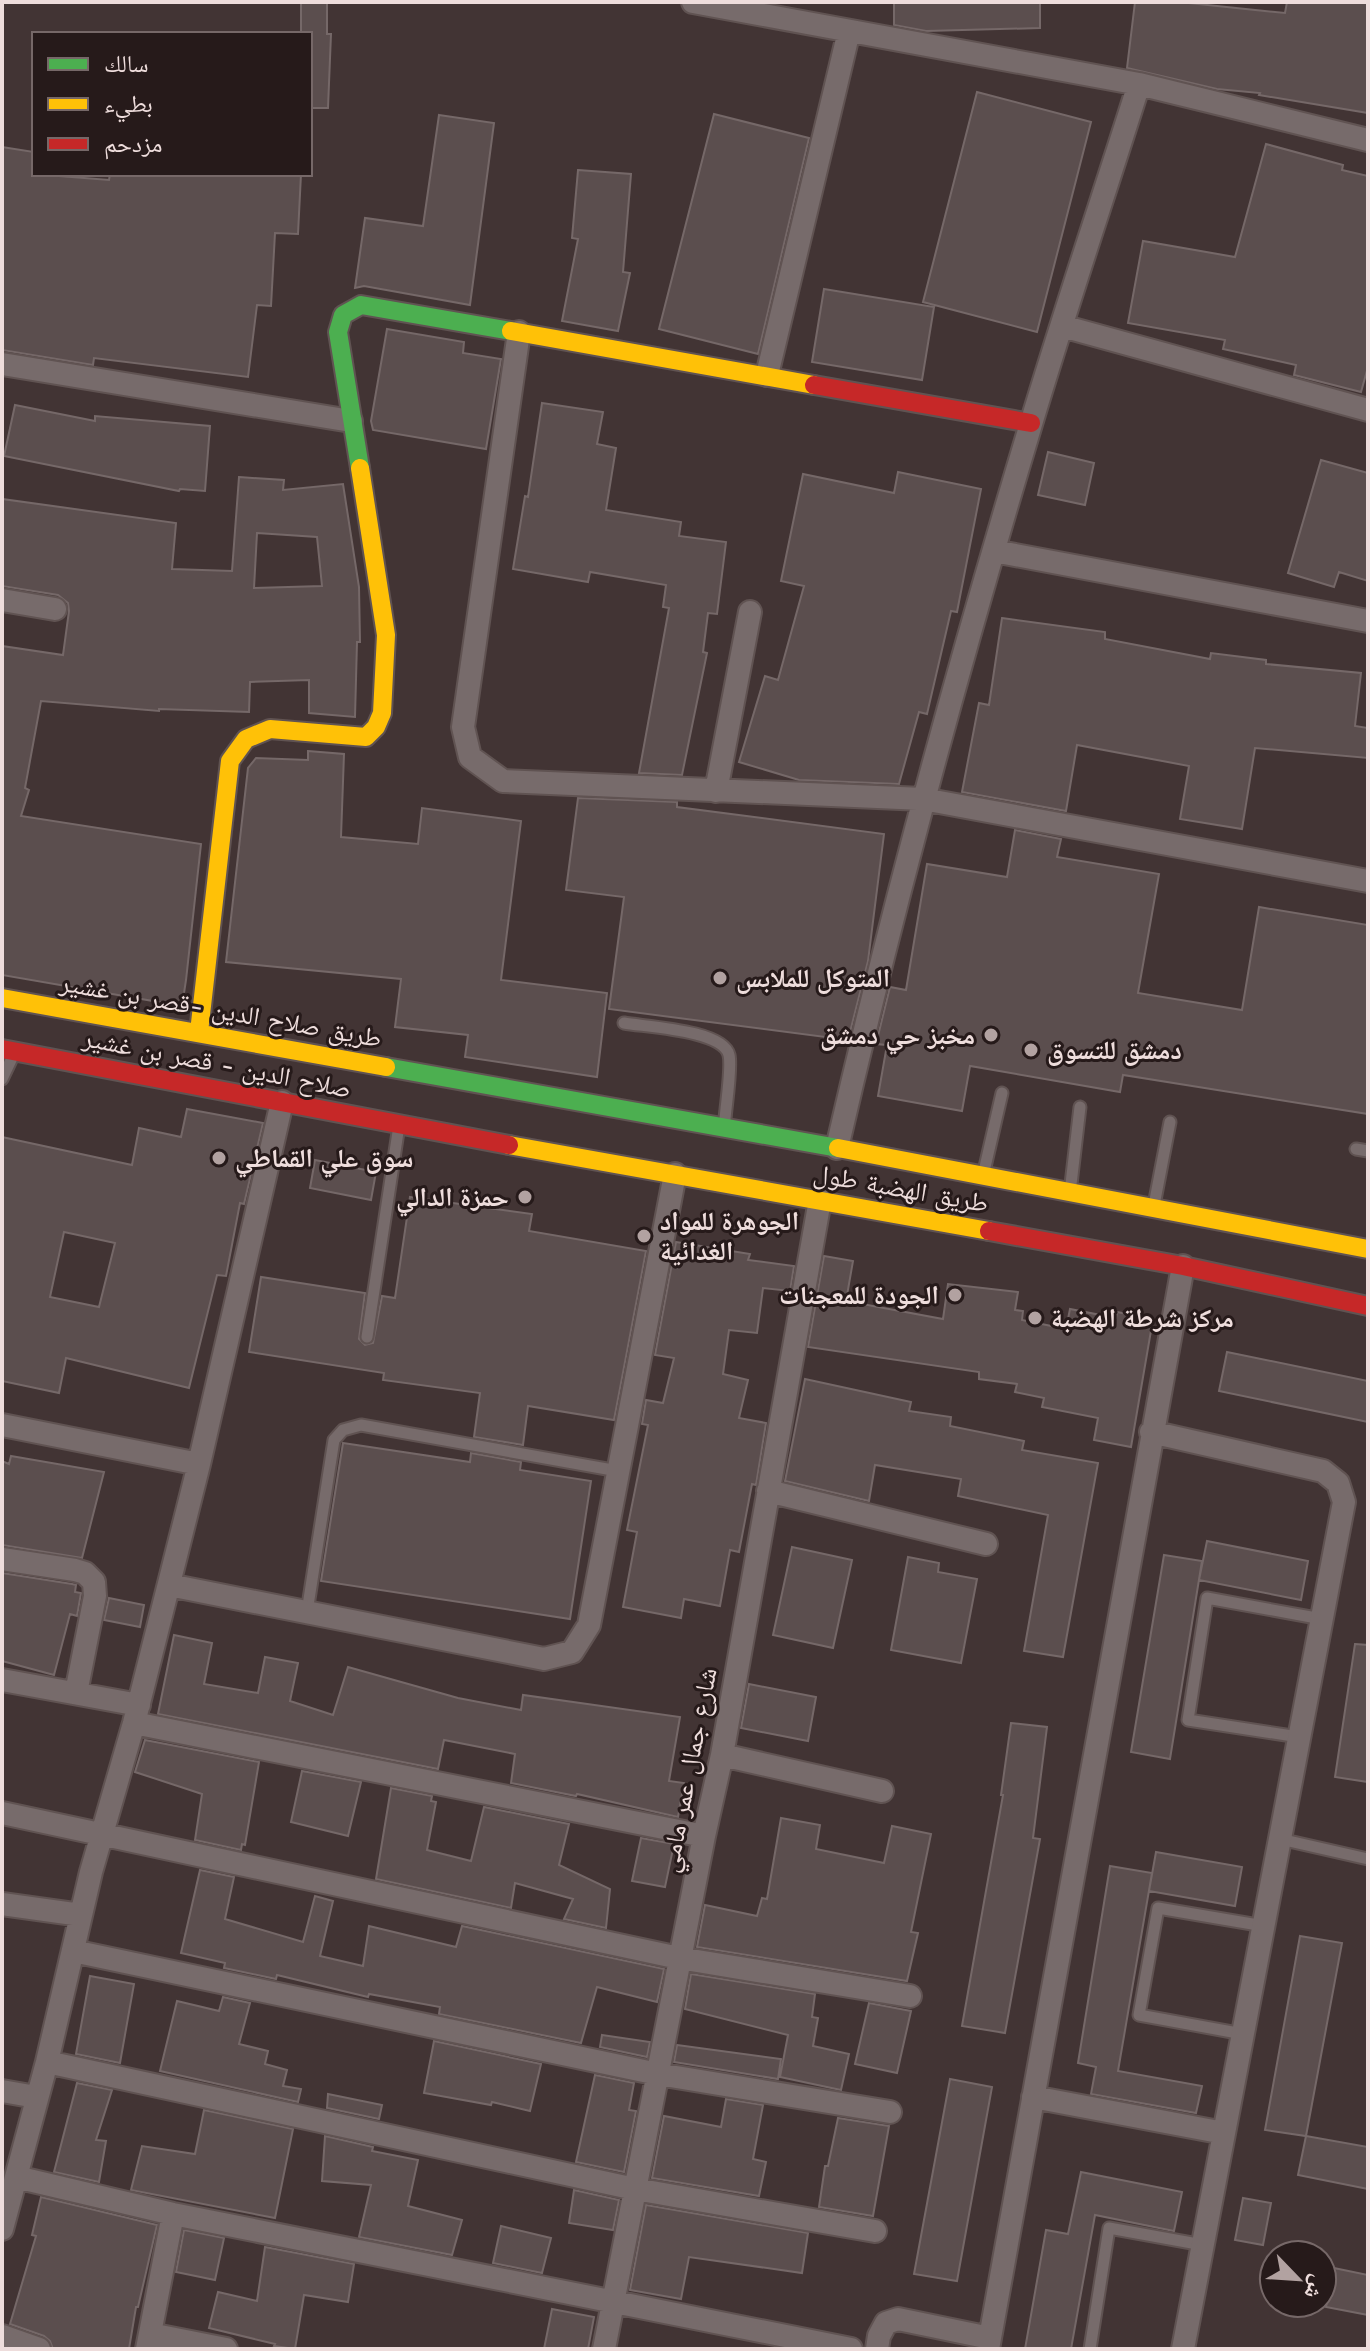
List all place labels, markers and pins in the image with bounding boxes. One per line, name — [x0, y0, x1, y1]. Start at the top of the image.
place label: المتوكل للملابس — [736, 963, 890, 994]
marker: المتوكل للملابس — [711, 969, 729, 987]
place label: مخبز حي دمشق — [820, 1020, 975, 1055]
marker: مخبز حي دمشق — [982, 1026, 1000, 1044]
place label: دمشق للتسوق — [1047, 1035, 1182, 1066]
marker: دمشق للتسوق — [1022, 1041, 1040, 1059]
place label: سوق علي القماطي — [235, 1143, 413, 1178]
marker: سوق علي القماطي — [210, 1149, 228, 1167]
place label: حمزة الدالي — [396, 1182, 509, 1217]
marker: حمزة الدالي — [516, 1188, 534, 1206]
place label: الجوهرة للمواد الغدائية — [660, 1206, 799, 1266]
marker: الجوهرة للمواد الغدائية — [635, 1227, 653, 1245]
place label: الجودة للمعجنات — [779, 1280, 939, 1310]
marker: الجودة للمعجنات — [946, 1286, 964, 1304]
place label: مركز شرطة الهضبة — [1051, 1303, 1234, 1333]
marker: مركز شرطة الهضبة — [1026, 1309, 1044, 1327]

